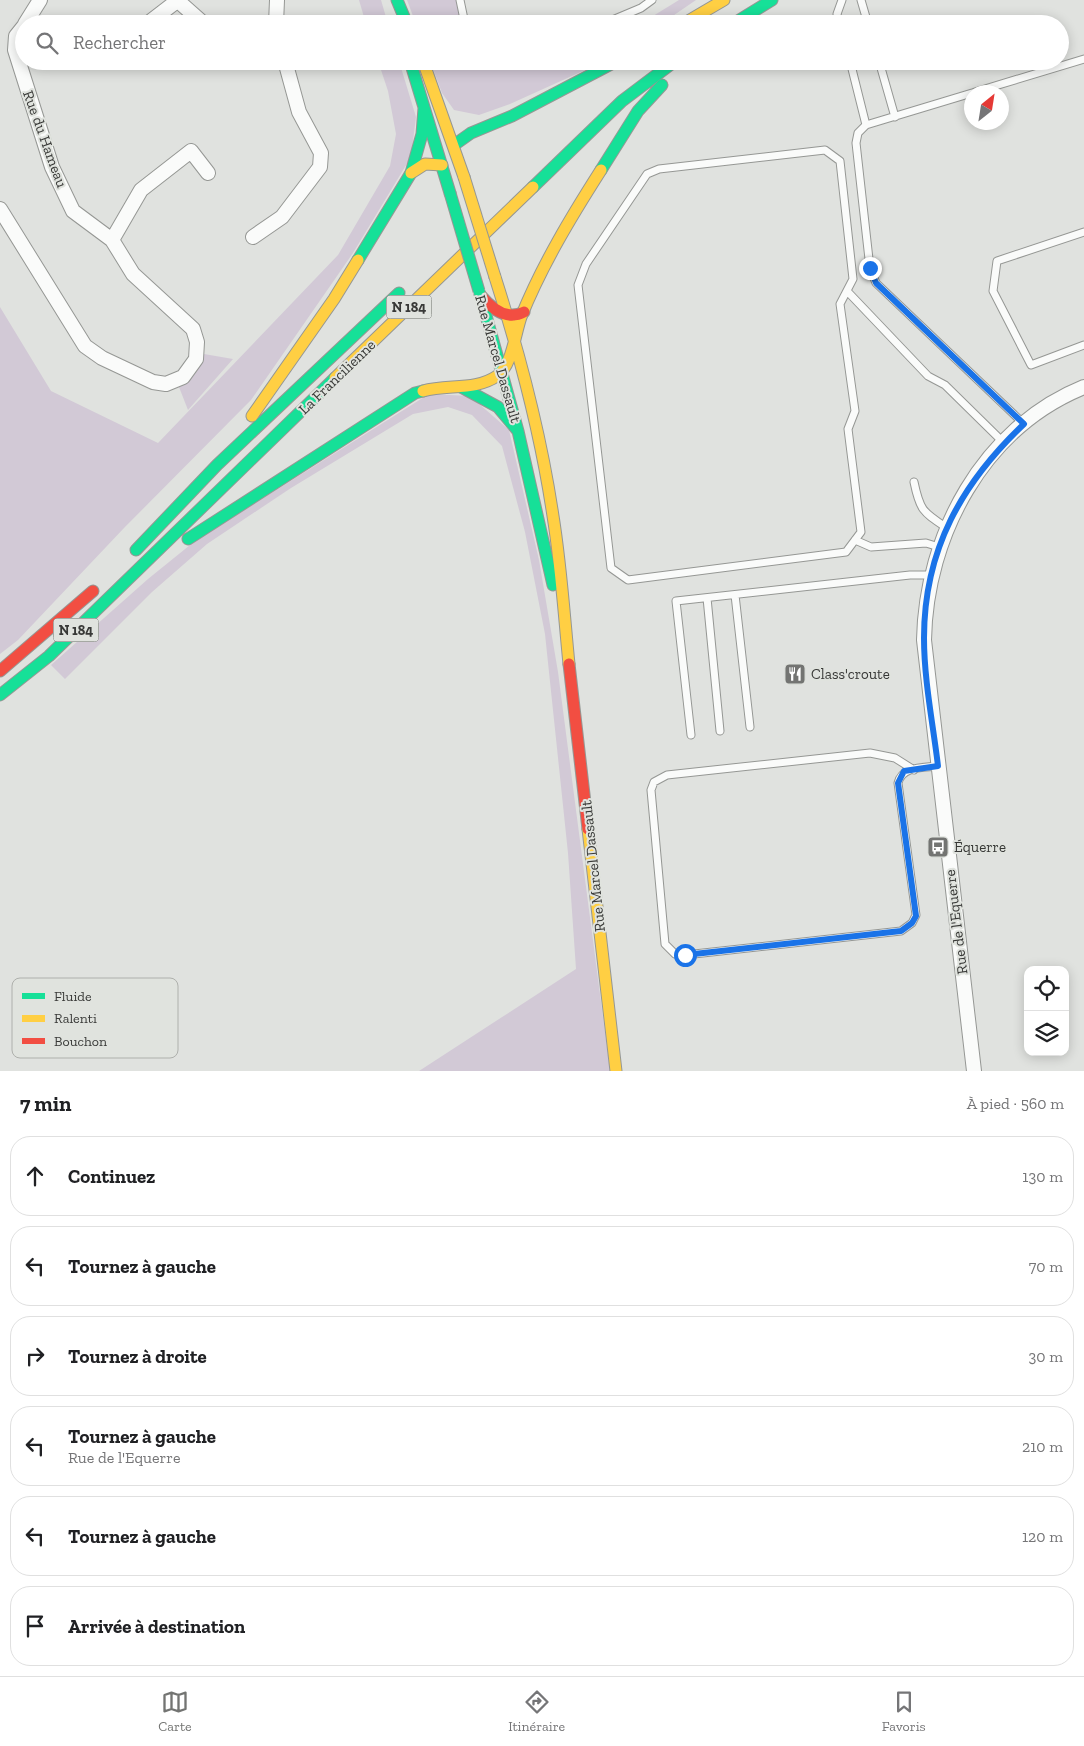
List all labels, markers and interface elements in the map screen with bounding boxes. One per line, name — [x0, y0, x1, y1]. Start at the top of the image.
search box — [15, 15, 1069, 70]
icon: search — [33, 29, 61, 57]
text: Rechercher — [73, 31, 166, 54]
north arrow — [964, 85, 1009, 130]
street label: Rue du Hameau — [19, 88, 71, 191]
route end — [859, 257, 882, 280]
street label: Rue Marcel Dassault — [471, 293, 525, 425]
road number: N 184 — [386, 296, 432, 318]
street label: La Francilienne — [295, 336, 379, 418]
road number: N 184 — [54, 618, 98, 642]
restaurant icon: Class'croute — [783, 662, 807, 686]
place label: Class'croute — [811, 665, 890, 683]
street label: Rue Marcel Dassault — [577, 799, 609, 933]
bus stop icon: Équerre — [926, 835, 950, 859]
place label: Équerre — [954, 838, 1006, 856]
street label: Rue de l'Equerre — [941, 869, 971, 975]
route start — [674, 944, 697, 967]
map controls — [1024, 966, 1069, 1056]
button: locate — [1024, 966, 1069, 1011]
legend — [12, 978, 178, 1058]
text: Fluide — [54, 988, 92, 1005]
text: Ralenti — [54, 1010, 97, 1027]
button: layers — [1024, 1011, 1069, 1056]
text: Bouchon — [54, 1033, 107, 1050]
text: 7 min — [20, 1091, 71, 1116]
text: À pied · 560 m — [967, 1094, 1064, 1113]
icon: ahead — [21, 1162, 49, 1190]
text: Continuez — [68, 1165, 155, 1188]
text: 130 m — [1022, 1167, 1063, 1186]
icon: left — [21, 1252, 49, 1280]
text: Tournez à gauche — [68, 1255, 216, 1278]
text: 70 m — [1029, 1257, 1063, 1276]
icon: right — [21, 1342, 49, 1370]
text: Tournez à droite — [68, 1345, 207, 1368]
text: 30 m — [1029, 1347, 1063, 1366]
text: Tournez à gauche — [68, 1425, 216, 1448]
icon: left — [21, 1432, 49, 1460]
text: 210 m — [1022, 1437, 1063, 1456]
text: Rue de l'Equerre — [68, 1448, 181, 1467]
icon: left — [21, 1522, 49, 1550]
text: Tournez à gauche — [68, 1525, 216, 1548]
text: 120 m — [1022, 1527, 1063, 1546]
icon: arrive — [21, 1612, 49, 1640]
text: Arrivée à destination — [68, 1615, 245, 1638]
tab: Carte — [158, 1688, 192, 1735]
tab: Itinéraire — [508, 1688, 565, 1735]
tab: Favoris — [882, 1688, 926, 1735]

